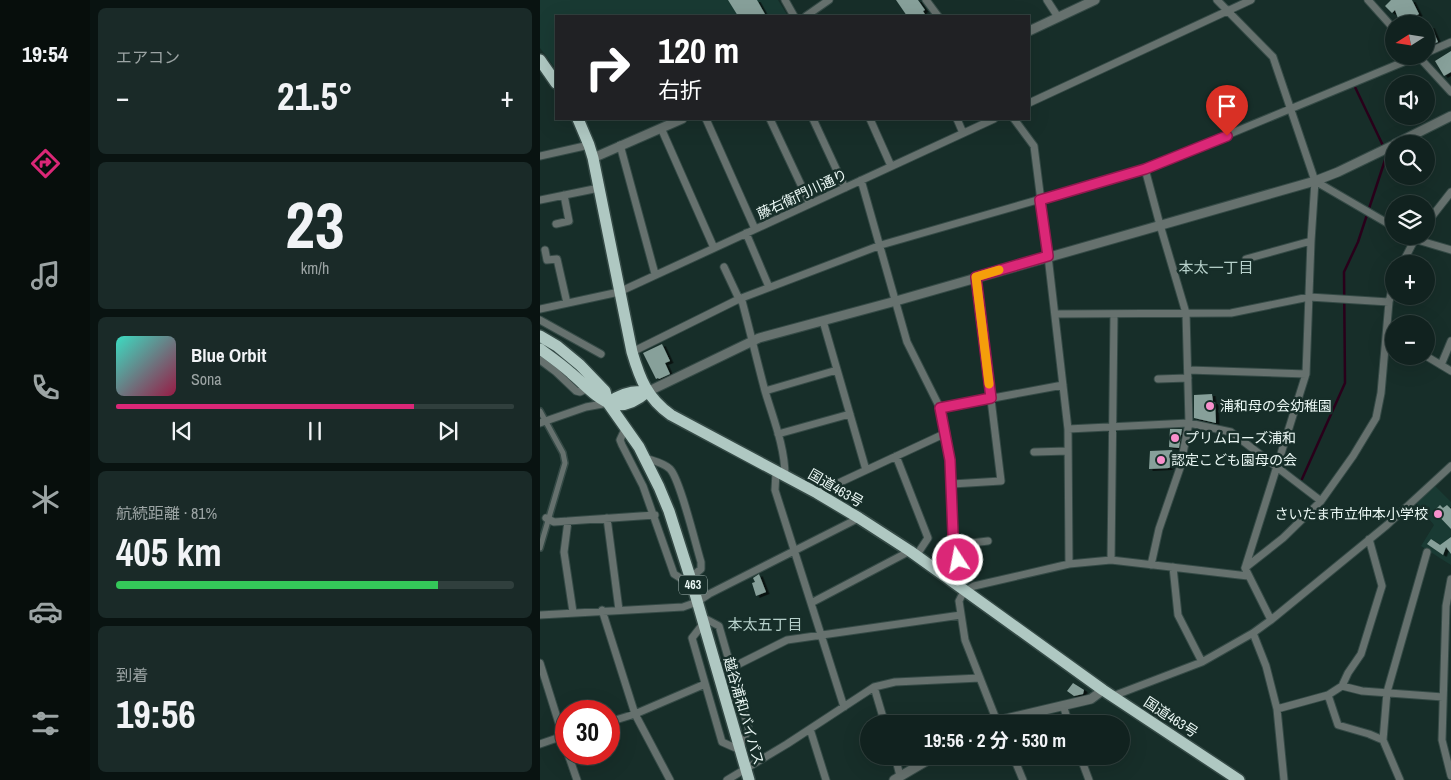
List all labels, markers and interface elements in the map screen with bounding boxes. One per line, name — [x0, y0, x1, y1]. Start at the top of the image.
north arrow — [1385, 15, 1435, 65]
map controls — [1385, 15, 1435, 365]
text: 120 m — [658, 27, 739, 74]
icon: right — [575, 35, 640, 100]
text: 19:54 — [22, 39, 68, 69]
text: エアコン — [116, 46, 180, 68]
text: 21.5° — [277, 71, 353, 122]
text: 右折 — [658, 75, 702, 105]
button: sound — [1385, 75, 1435, 125]
text: − — [116, 78, 129, 116]
text: + — [501, 78, 514, 116]
pin — [1206, 85, 1248, 136]
icon: arrive — [1213, 92, 1241, 120]
button: search — [1385, 135, 1435, 185]
icon: directions — [28, 146, 63, 181]
street label: 藤右衛門川通り — [754, 165, 850, 223]
text: 23 — [285, 181, 345, 268]
button: layers — [1385, 195, 1435, 245]
button: + — [1385, 255, 1435, 305]
text: km/h — [301, 257, 329, 279]
district label: 本太一丁目 — [1178, 257, 1254, 278]
icon: music — [28, 258, 63, 293]
button: − — [1385, 315, 1435, 365]
text: Blue Orbit — [191, 342, 266, 368]
text: Sona — [191, 368, 222, 390]
icon: phone — [28, 370, 63, 405]
place label: 浦和母の会幼稚園 — [1220, 397, 1332, 415]
marker: 浦和母の会幼稚園 — [1204, 400, 1216, 412]
icon: previous — [168, 417, 196, 445]
icon: pause — [301, 417, 329, 445]
icon: next — [434, 417, 462, 445]
place label: プリムローズ浦和 — [1185, 429, 1296, 447]
marker: プリムローズ浦和 — [1169, 432, 1181, 444]
place label: 認定こども園母の会 — [1171, 451, 1297, 469]
marker: 認定こども園母の会 — [1155, 454, 1167, 466]
street label: 国道463号 — [805, 465, 867, 511]
icon: climate — [28, 482, 63, 517]
text: 航続距離 · 81% — [116, 502, 217, 524]
place label: さいたま市立仲本小学校 — [1274, 505, 1428, 523]
marker: さいたま市立仲本小学校 — [1432, 508, 1444, 520]
text: 405 km — [116, 527, 222, 578]
position arrow — [931, 533, 983, 585]
road number: 463 — [679, 576, 707, 594]
icon: car — [28, 594, 63, 629]
district label: 本太五丁目 — [727, 614, 803, 635]
street label: 越谷浦和バイパス — [720, 655, 768, 767]
text: 到着 — [116, 664, 148, 686]
text: 19:56 — [116, 689, 196, 740]
street label: 国道463号 — [1140, 693, 1202, 741]
speed limit sign: 30 — [555, 700, 620, 765]
icon: filters — [28, 706, 63, 741]
text: 19:56 · 2 分 · 530 m — [924, 727, 1066, 753]

